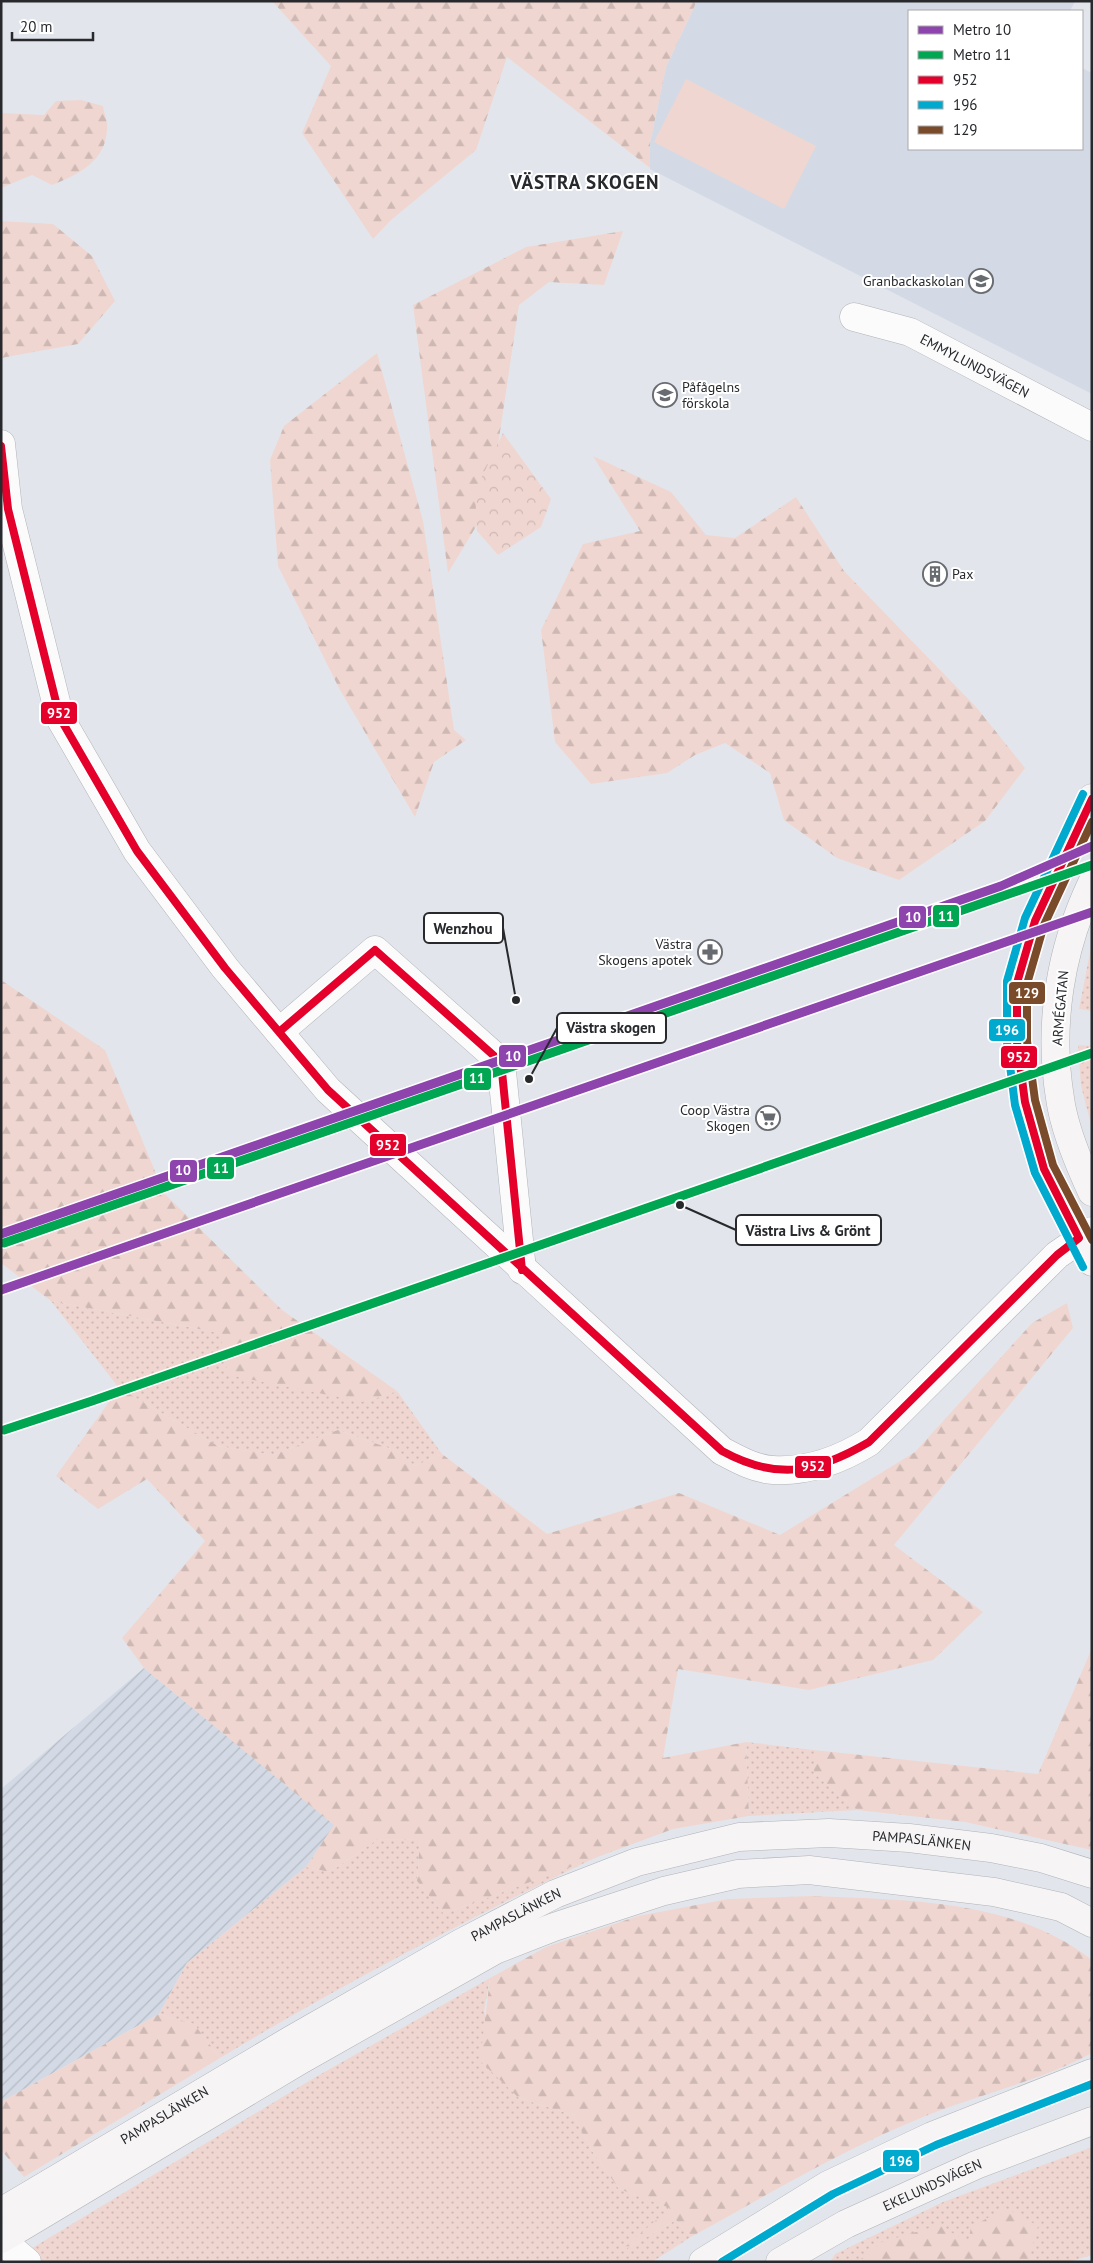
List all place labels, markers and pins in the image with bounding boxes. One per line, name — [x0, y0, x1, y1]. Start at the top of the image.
school or university icon: Granbackaskolan — [968, 268, 994, 294]
place label: Granbackaskolan — [863, 272, 964, 290]
place label: Påfågelns förskola — [682, 378, 740, 412]
school or university icon: Påfågelns förskola — [652, 382, 678, 408]
building icon: Pax — [922, 561, 948, 587]
place label: Pax — [952, 565, 974, 583]
callout: Wenzhou — [424, 913, 503, 943]
place label: Västra Skogens apotek — [598, 935, 692, 969]
pharmacy icon: Västra Skogens apotek — [697, 939, 723, 965]
callout: Västra skogen — [557, 1013, 666, 1043]
place label: Coop Västra Skogen — [680, 1101, 750, 1135]
supermarket icon: Coop Västra Skogen — [755, 1105, 781, 1131]
callout: Västra Livs & Grönt — [736, 1215, 881, 1245]

